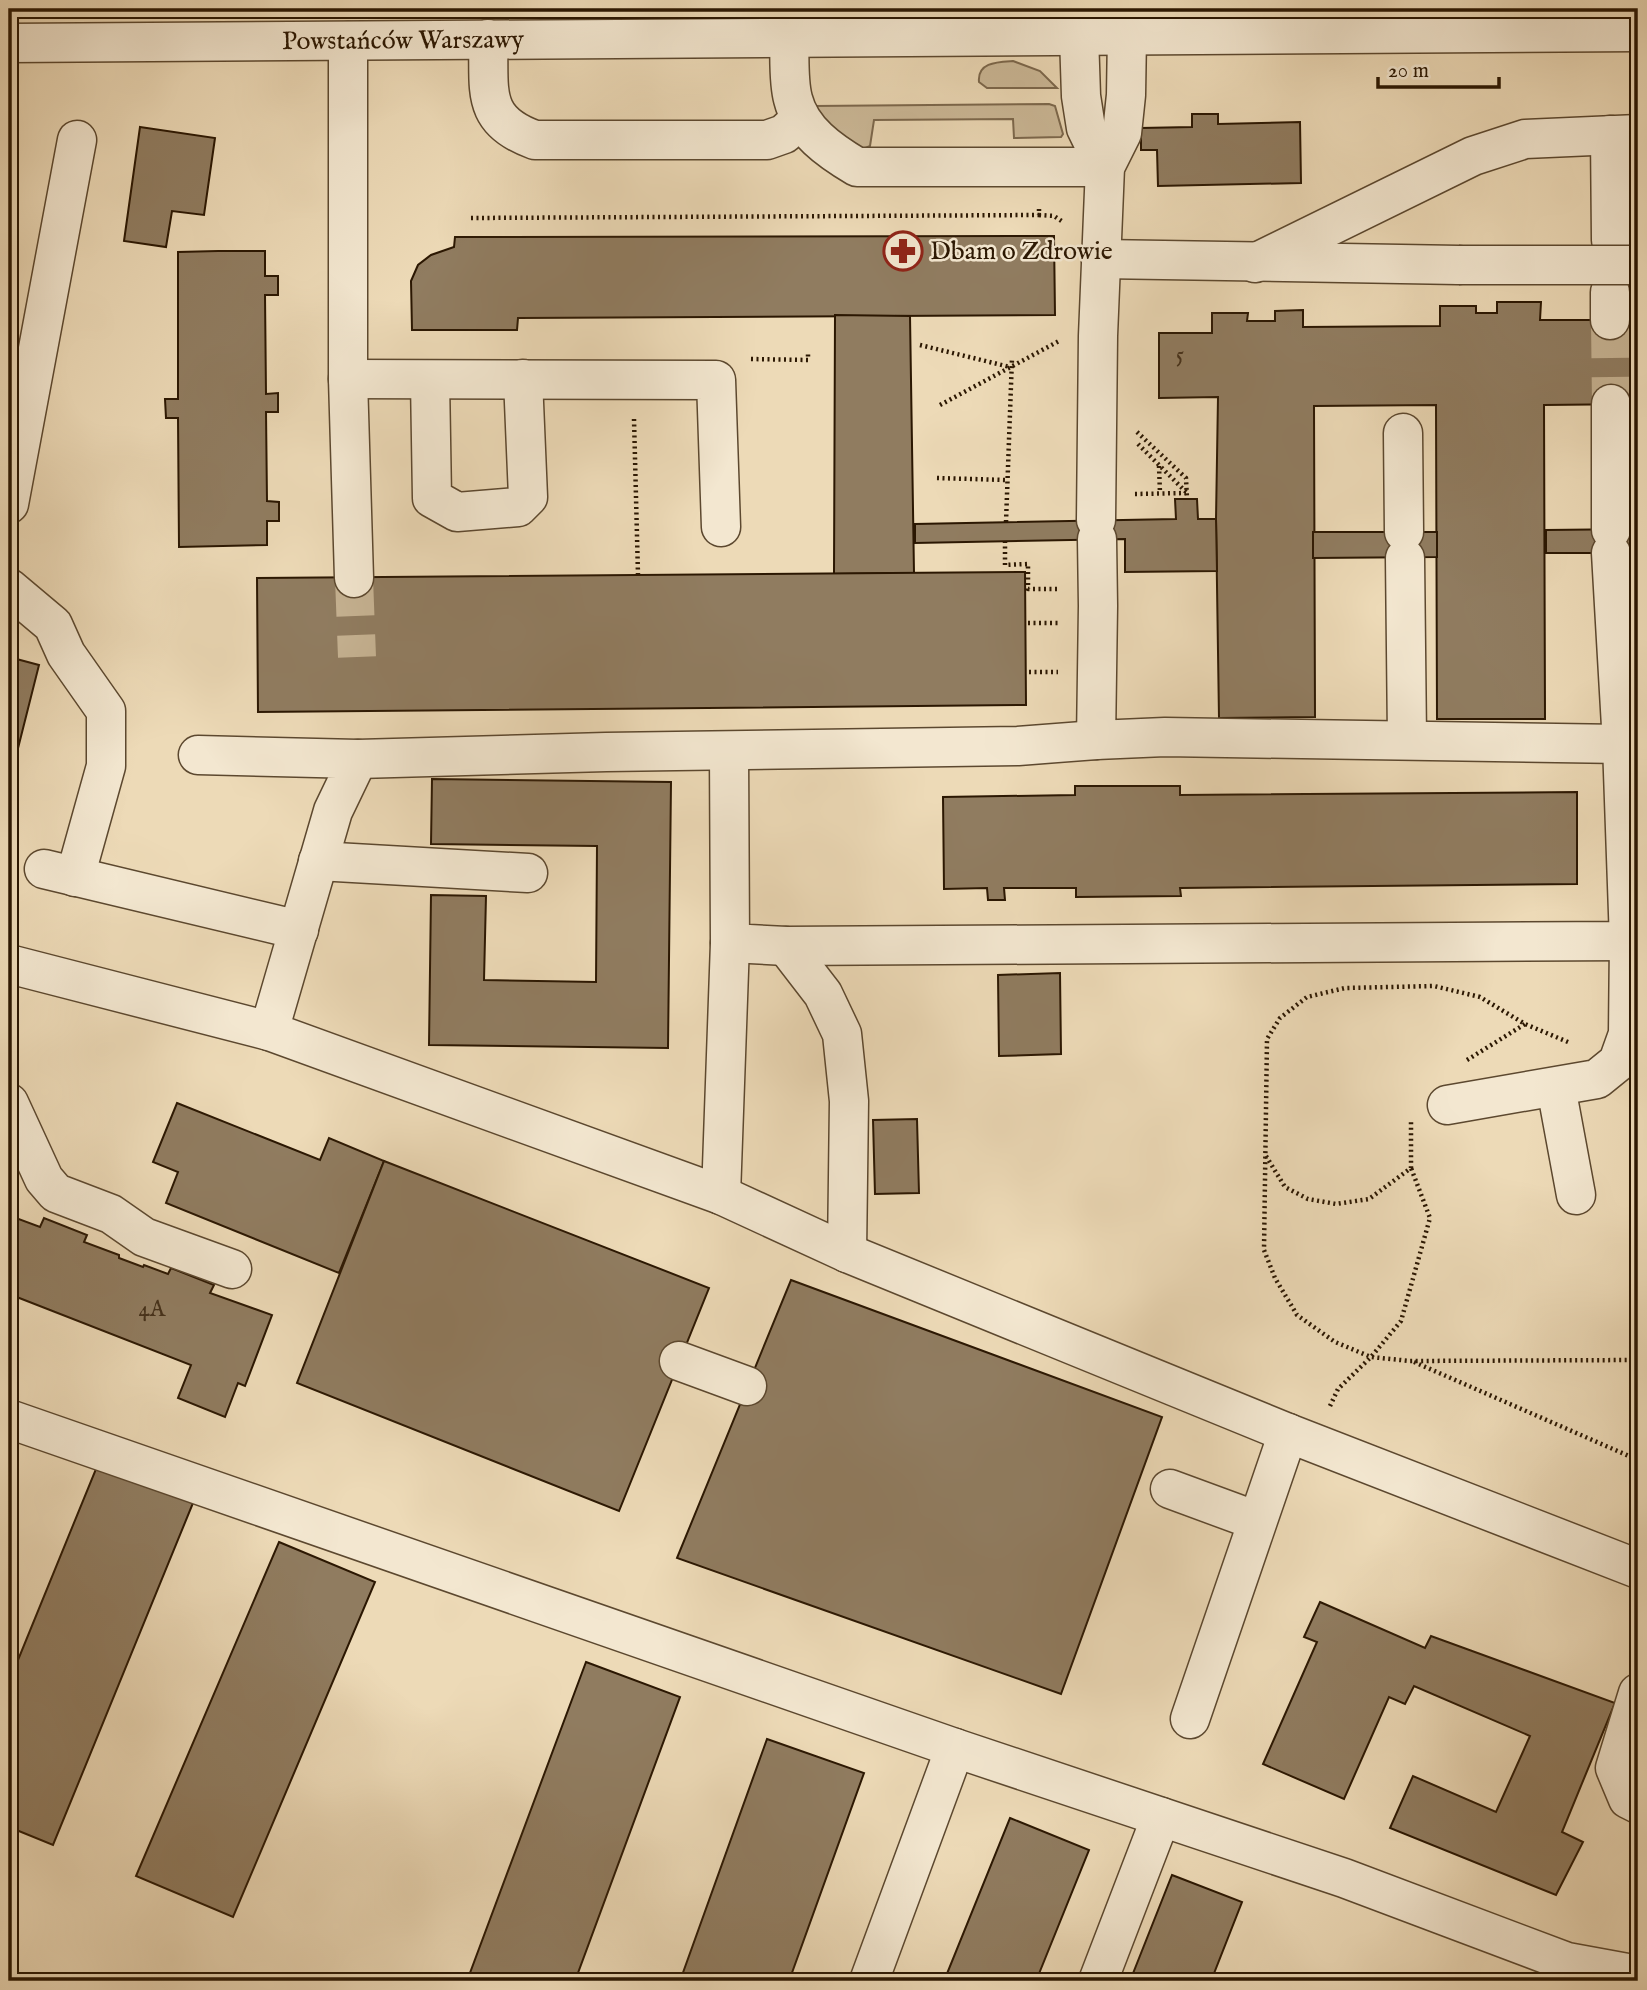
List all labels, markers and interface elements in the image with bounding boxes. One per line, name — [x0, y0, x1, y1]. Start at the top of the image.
street label: Powstańców Warszawy — [282, 23, 524, 58]
scale bar — [1378, 46, 1498, 90]
text: 20 m — [1388, 58, 1429, 85]
pharmacy icon: Dbam o Zdrowie — [882, 230, 924, 272]
place label: Dbam o Zdrowie — [930, 235, 1113, 268]
house number: 5 — [1176, 341, 1184, 370]
house number: 4A — [139, 1295, 167, 1324]

